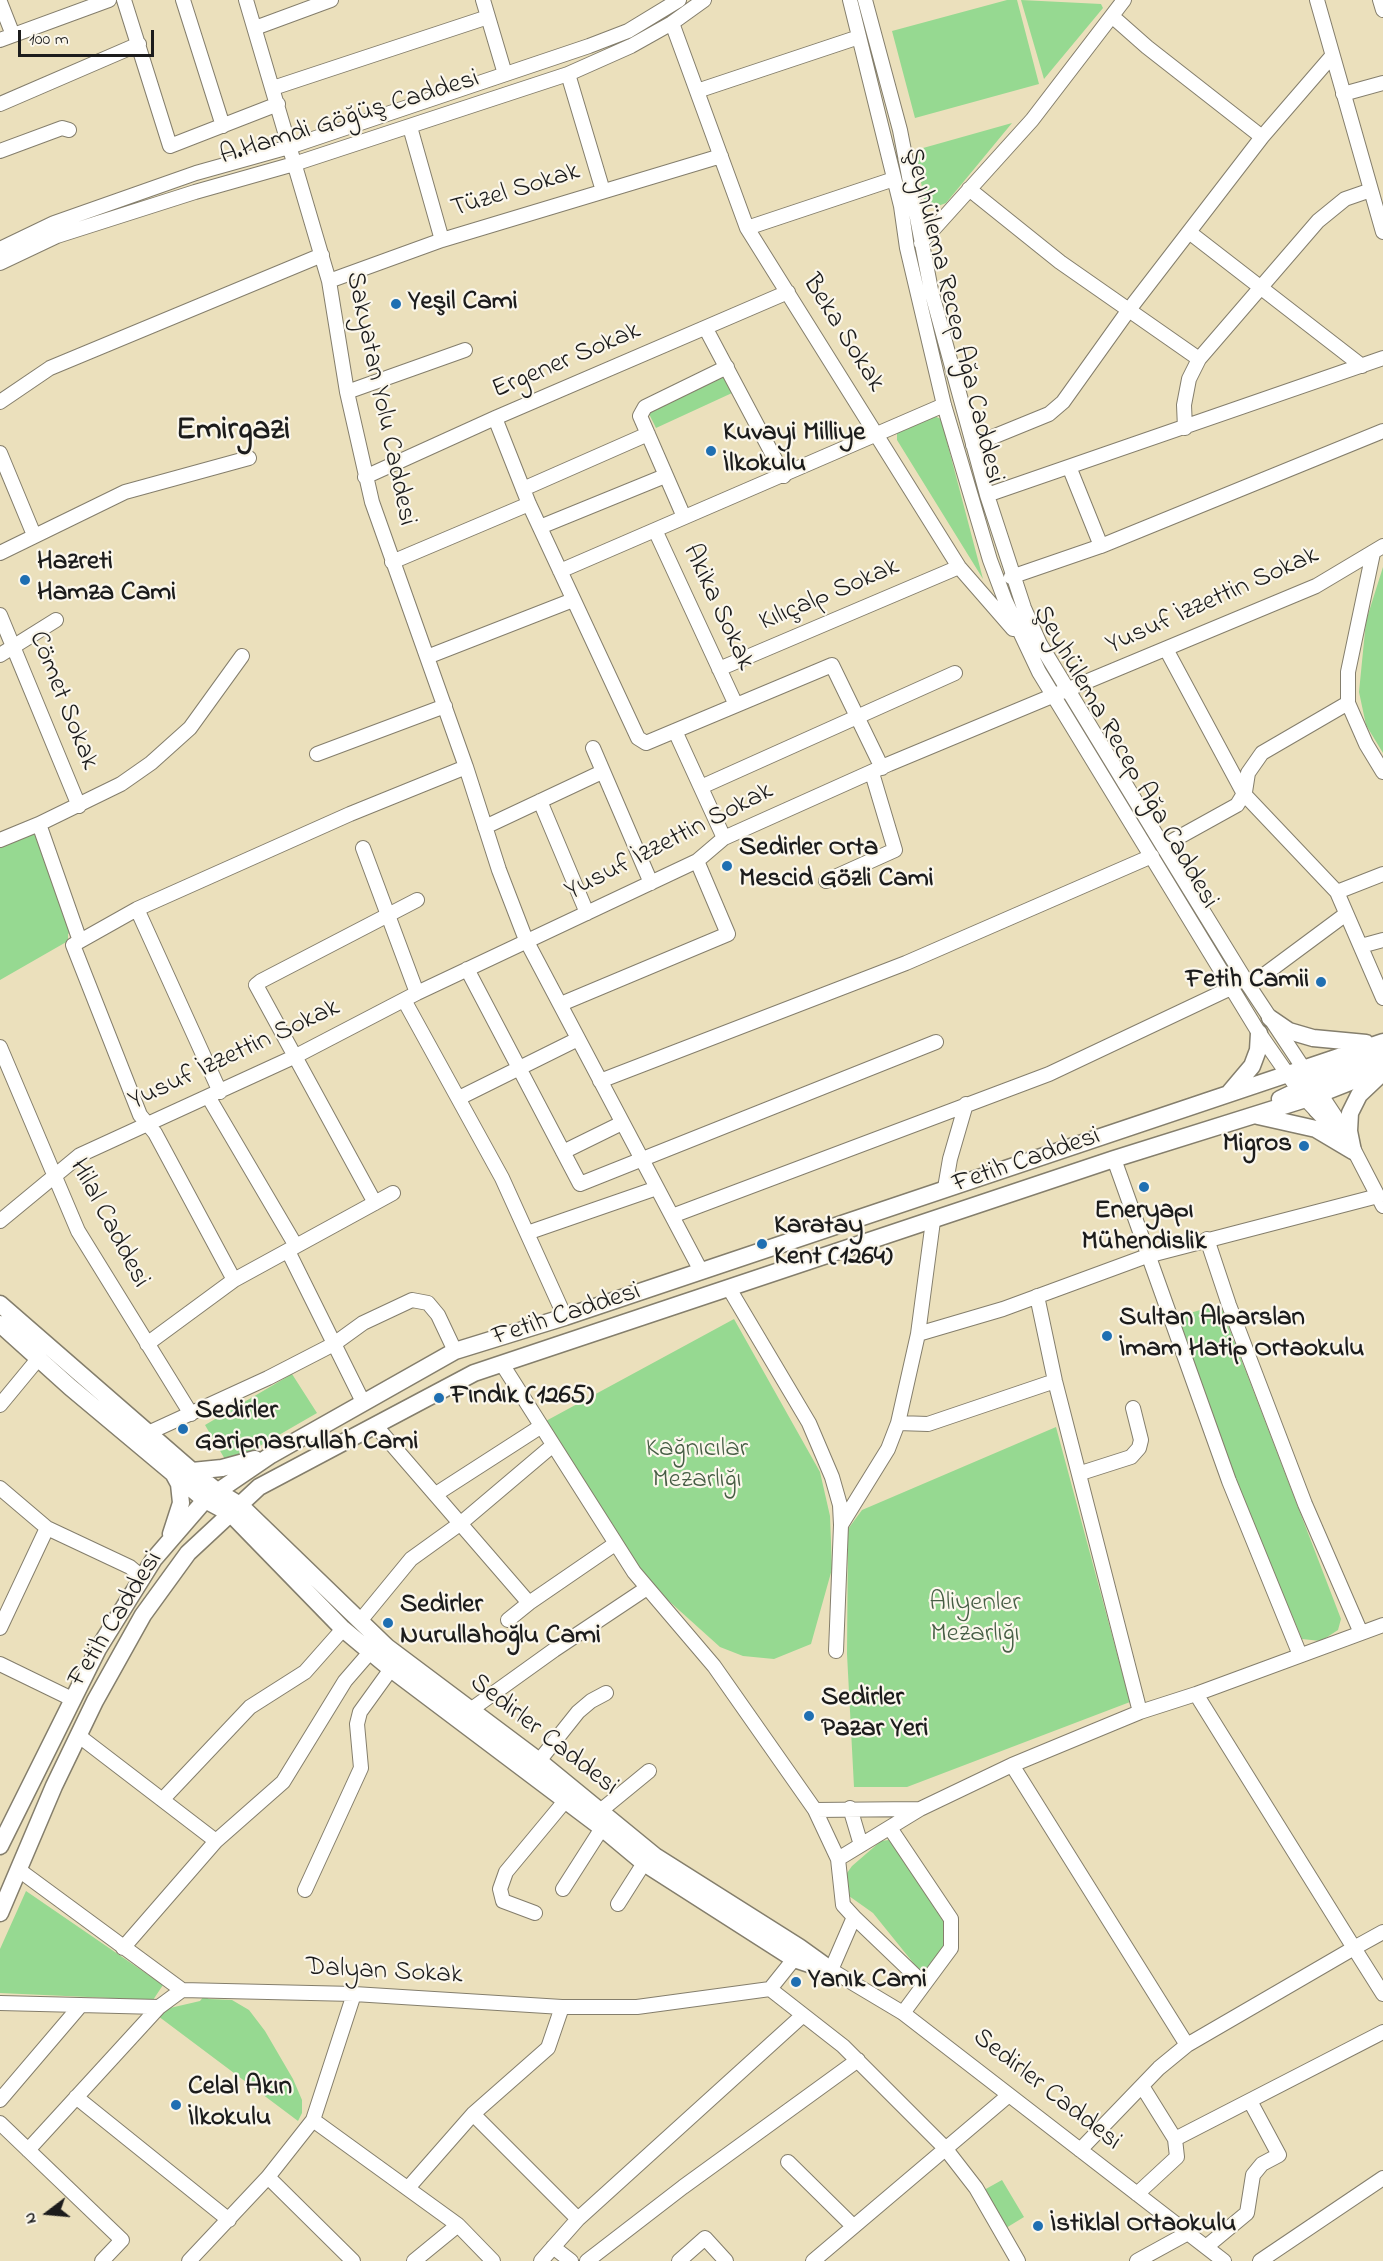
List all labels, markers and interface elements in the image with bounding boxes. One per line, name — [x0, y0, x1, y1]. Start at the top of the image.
scale bar — [21, 18, 158, 56]
text: 100 m — [29, 27, 69, 53]
street label: A.Hamdi Göğüş Caddesi — [216, 64, 484, 174]
street label: Şeyhülema Recep Ağa Caddesi — [895, 145, 1009, 487]
street label: Tüzel Sokak — [448, 157, 584, 227]
street label: Sakyatan Yolu Caddesi — [336, 269, 422, 529]
street label: Beka Sokak — [793, 269, 891, 399]
place label: Yeşil Cami — [408, 288, 518, 320]
marker: Yeşil Cami — [389, 297, 403, 311]
street label: Ergener Sokak — [488, 316, 646, 408]
district label: Emirgazi — [176, 413, 290, 453]
place label: Kuvayi Milliye İlkokulu — [723, 419, 865, 482]
marker: Kuvayi Milliye İlkokulu — [704, 444, 718, 458]
street label: Akika Sokak — [674, 540, 760, 676]
street label: Yusuf İzzettin Sokak — [1102, 541, 1324, 663]
place label: Hazreti Hamza Cami — [37, 548, 176, 611]
street label: Kılıçalp Sokak — [755, 552, 905, 640]
marker: Hazreti Hamza Cami — [18, 573, 32, 587]
street label: Şeyhülema Recep Ağa Caddesi — [1024, 601, 1224, 915]
street label: Cömet Sokak — [20, 627, 104, 775]
street label: Yusuf İzzettin Sokak — [561, 777, 779, 909]
place label: Sedirler Orta Mescid Gözli Cami — [739, 834, 934, 897]
marker: Sedirler Orta Mescid Gözli Cami — [720, 859, 734, 873]
place label: Fetih Camii — [1186, 966, 1309, 998]
marker: Fetih Camii — [1314, 975, 1328, 989]
street label: Yusuf İzzettin Sokak — [124, 993, 346, 1119]
street label: Fetih Caddesi — [949, 1122, 1105, 1202]
place label: Migros — [1222, 1130, 1292, 1162]
marker: Migros — [1297, 1139, 1311, 1153]
street label: Hilal Caddesi — [61, 1154, 155, 1294]
marker: Eneryapı Mühendislik — [1137, 1180, 1151, 1194]
place label: Eneryapı Mühendislik — [1082, 1197, 1206, 1260]
place label: Karatay Kent (1264) — [774, 1212, 893, 1275]
marker: Karatay Kent (1264) — [755, 1237, 769, 1251]
street label: Fetih Caddesi — [489, 1277, 645, 1355]
place label: Sultan Alparslan İmam Hatip Ortaokulu — [1119, 1304, 1364, 1367]
marker: Sultan Alparslan İmam Hatip Ortaokulu — [1100, 1329, 1114, 1343]
place label: Fındık (1265) — [451, 1382, 594, 1414]
marker: Fındık (1265) — [432, 1391, 446, 1405]
place label: Sedirler Garipnasrullah Cami — [195, 1397, 418, 1460]
marker: Sedirler Garipnasrullah Cami — [176, 1422, 190, 1436]
park label: Kağnıcılar Mezarlığı — [646, 1435, 748, 1498]
street label: Fetih Caddesi — [63, 1546, 171, 1694]
park label: Aliyenler Mezarlığı — [929, 1589, 1021, 1652]
place label: Sedirler Nurullahoğlu Cami — [400, 1591, 601, 1654]
marker: Sedirler Nurullahoğlu Cami — [381, 1616, 395, 1630]
street label: Sedirler Caddesi — [462, 1668, 624, 1804]
place label: Sedirler Pazar Yeri — [821, 1684, 928, 1747]
marker: Sedirler Pazar Yeri — [802, 1709, 816, 1723]
street label: Dalyan Sokak — [305, 1953, 463, 1993]
place label: Yanık Cami — [808, 1966, 927, 1998]
marker: Yanık Cami — [789, 1975, 803, 1989]
street label: Sedirler Caddesi — [965, 2023, 1127, 2159]
place label: Celal Akın İlkokulu — [188, 2073, 292, 2136]
marker: Celal Akın İlkokulu — [169, 2098, 183, 2112]
north arrow — [18, 2183, 78, 2243]
text: N — [18, 2209, 44, 2226]
place label: İstiklal Ortaokulu — [1050, 2210, 1236, 2242]
marker: İstiklal Ortaokulu — [1031, 2219, 1045, 2233]

